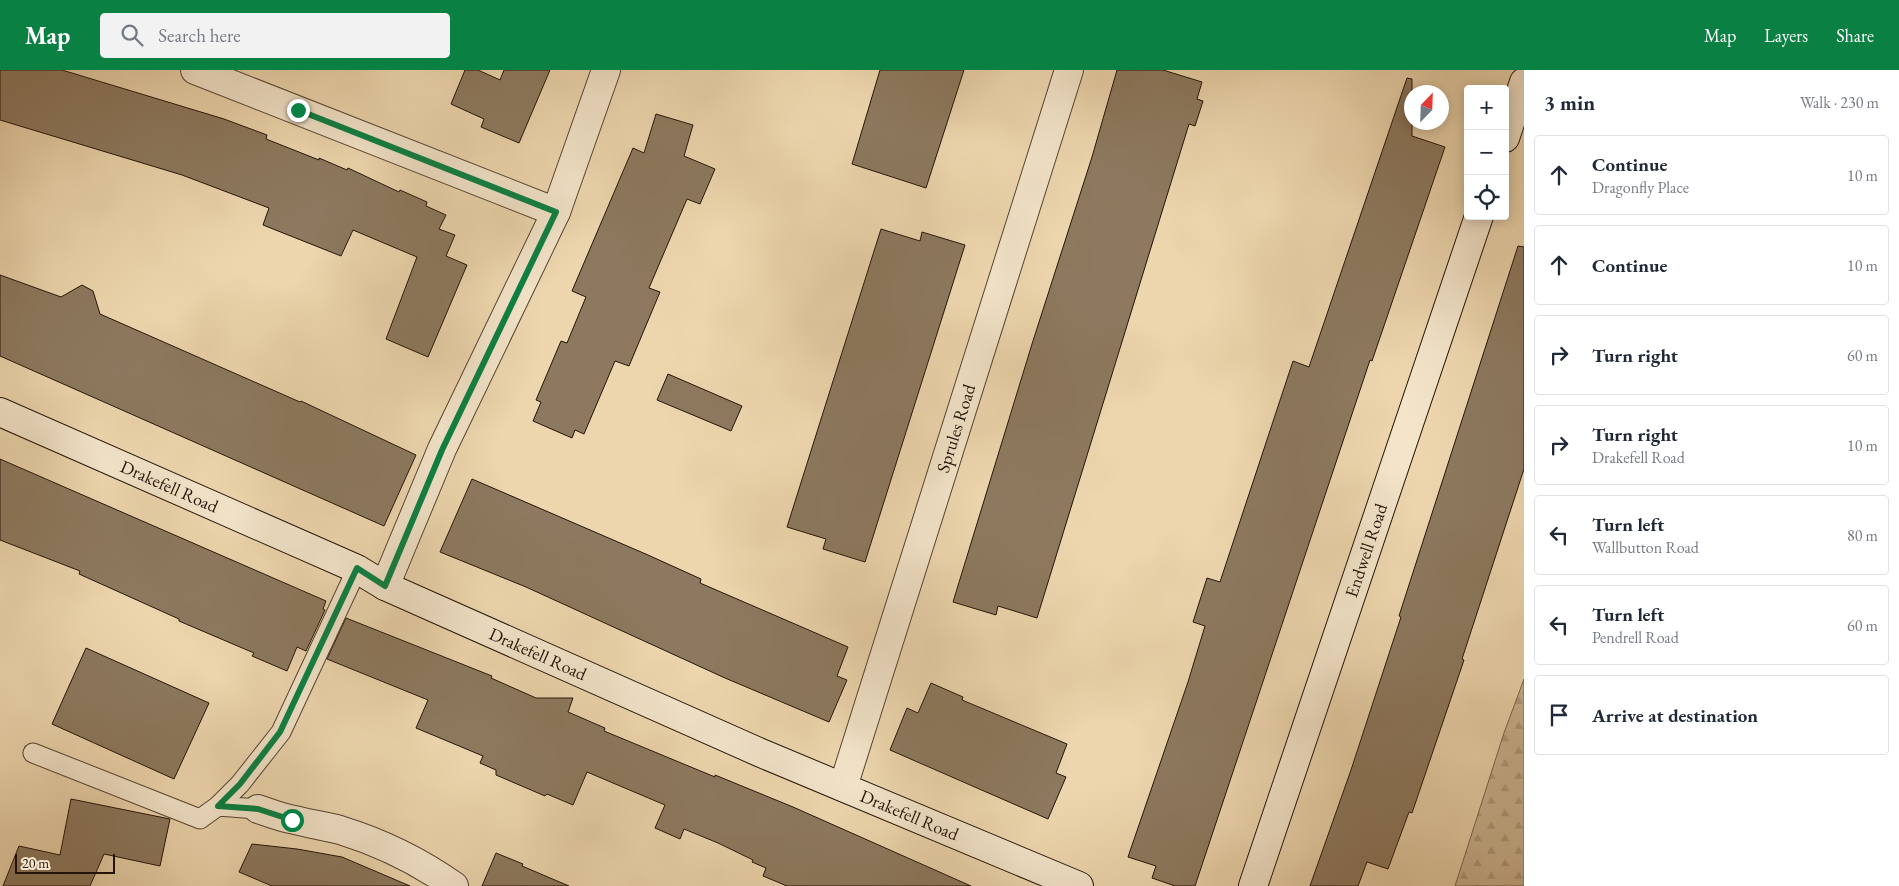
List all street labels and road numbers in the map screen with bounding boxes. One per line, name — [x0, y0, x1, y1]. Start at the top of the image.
street label: Sprules Road — [931, 380, 981, 475]
street label: Drakefell Road — [117, 454, 223, 518]
street label: Endwell Road — [1339, 500, 1392, 600]
street label: Drakefell Road — [486, 622, 591, 686]
street label: Drakefell Road — [857, 784, 963, 846]

